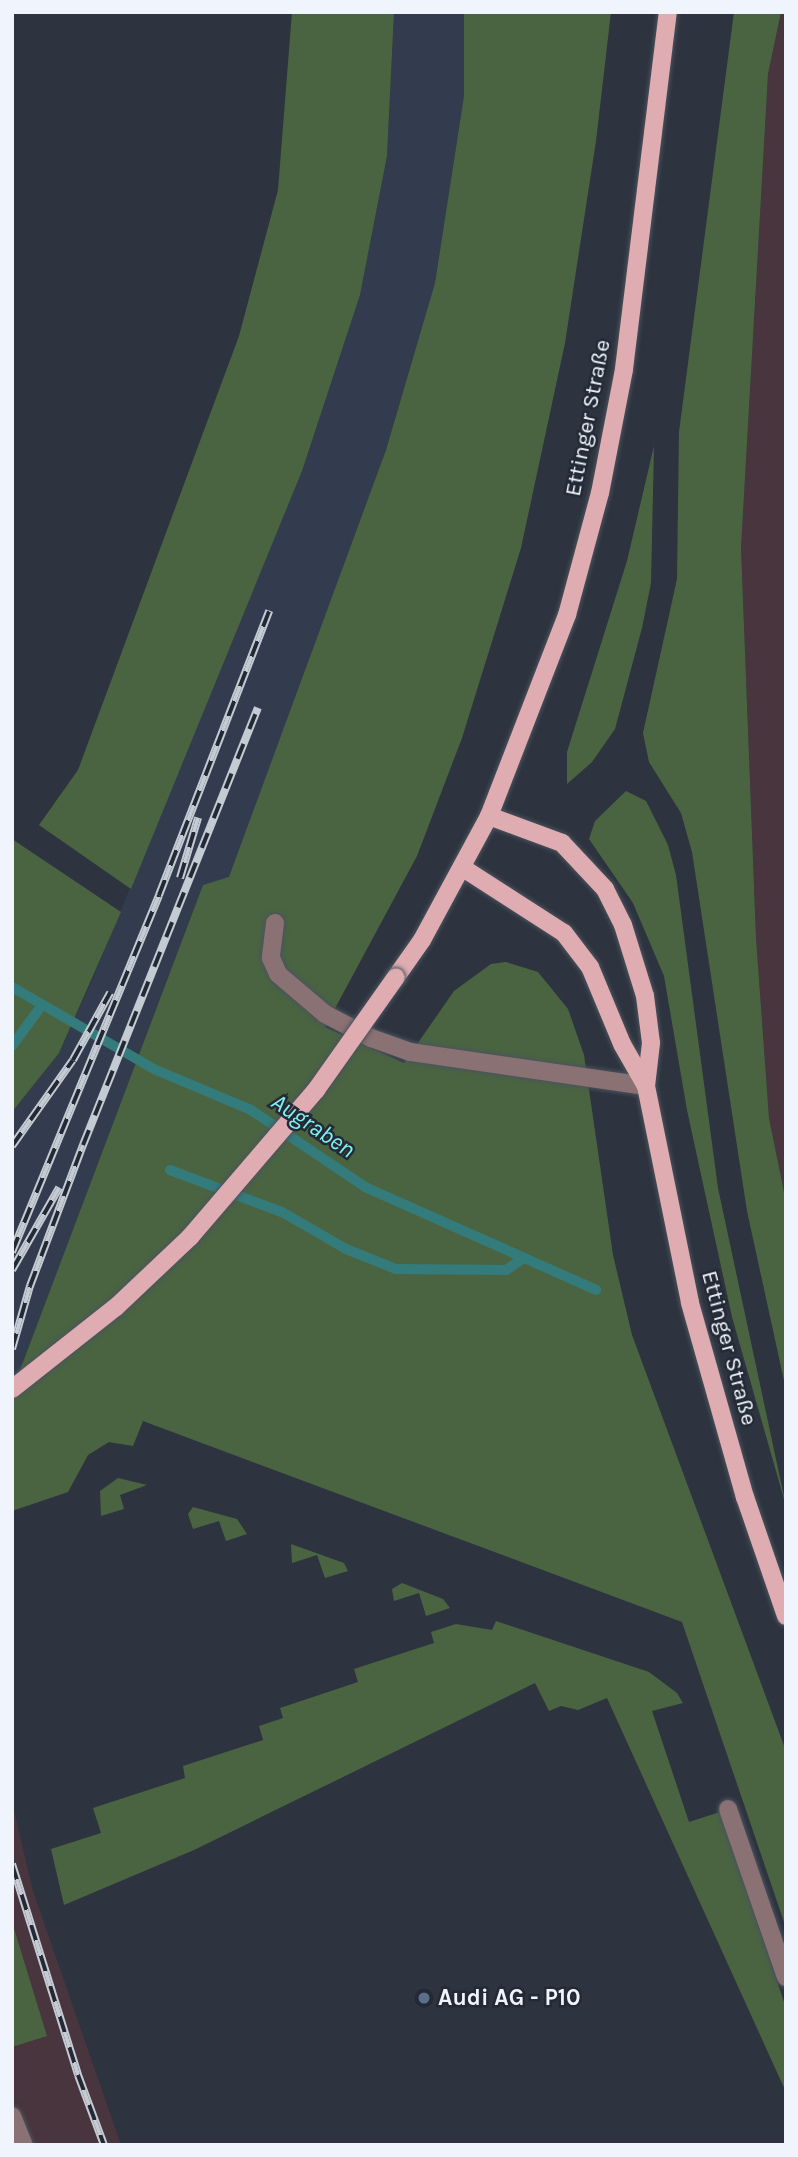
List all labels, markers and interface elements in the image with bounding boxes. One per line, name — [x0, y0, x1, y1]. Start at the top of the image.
street label: Ettinger Straße — [559, 337, 617, 499]
water label: Augraben — [266, 1088, 360, 1164]
street label: Ettinger Straße — [695, 1268, 763, 1428]
place label: Audi AG - P10 — [438, 1984, 581, 2012]
marker: Audi AG - P10 — [416, 1990, 432, 2006]

